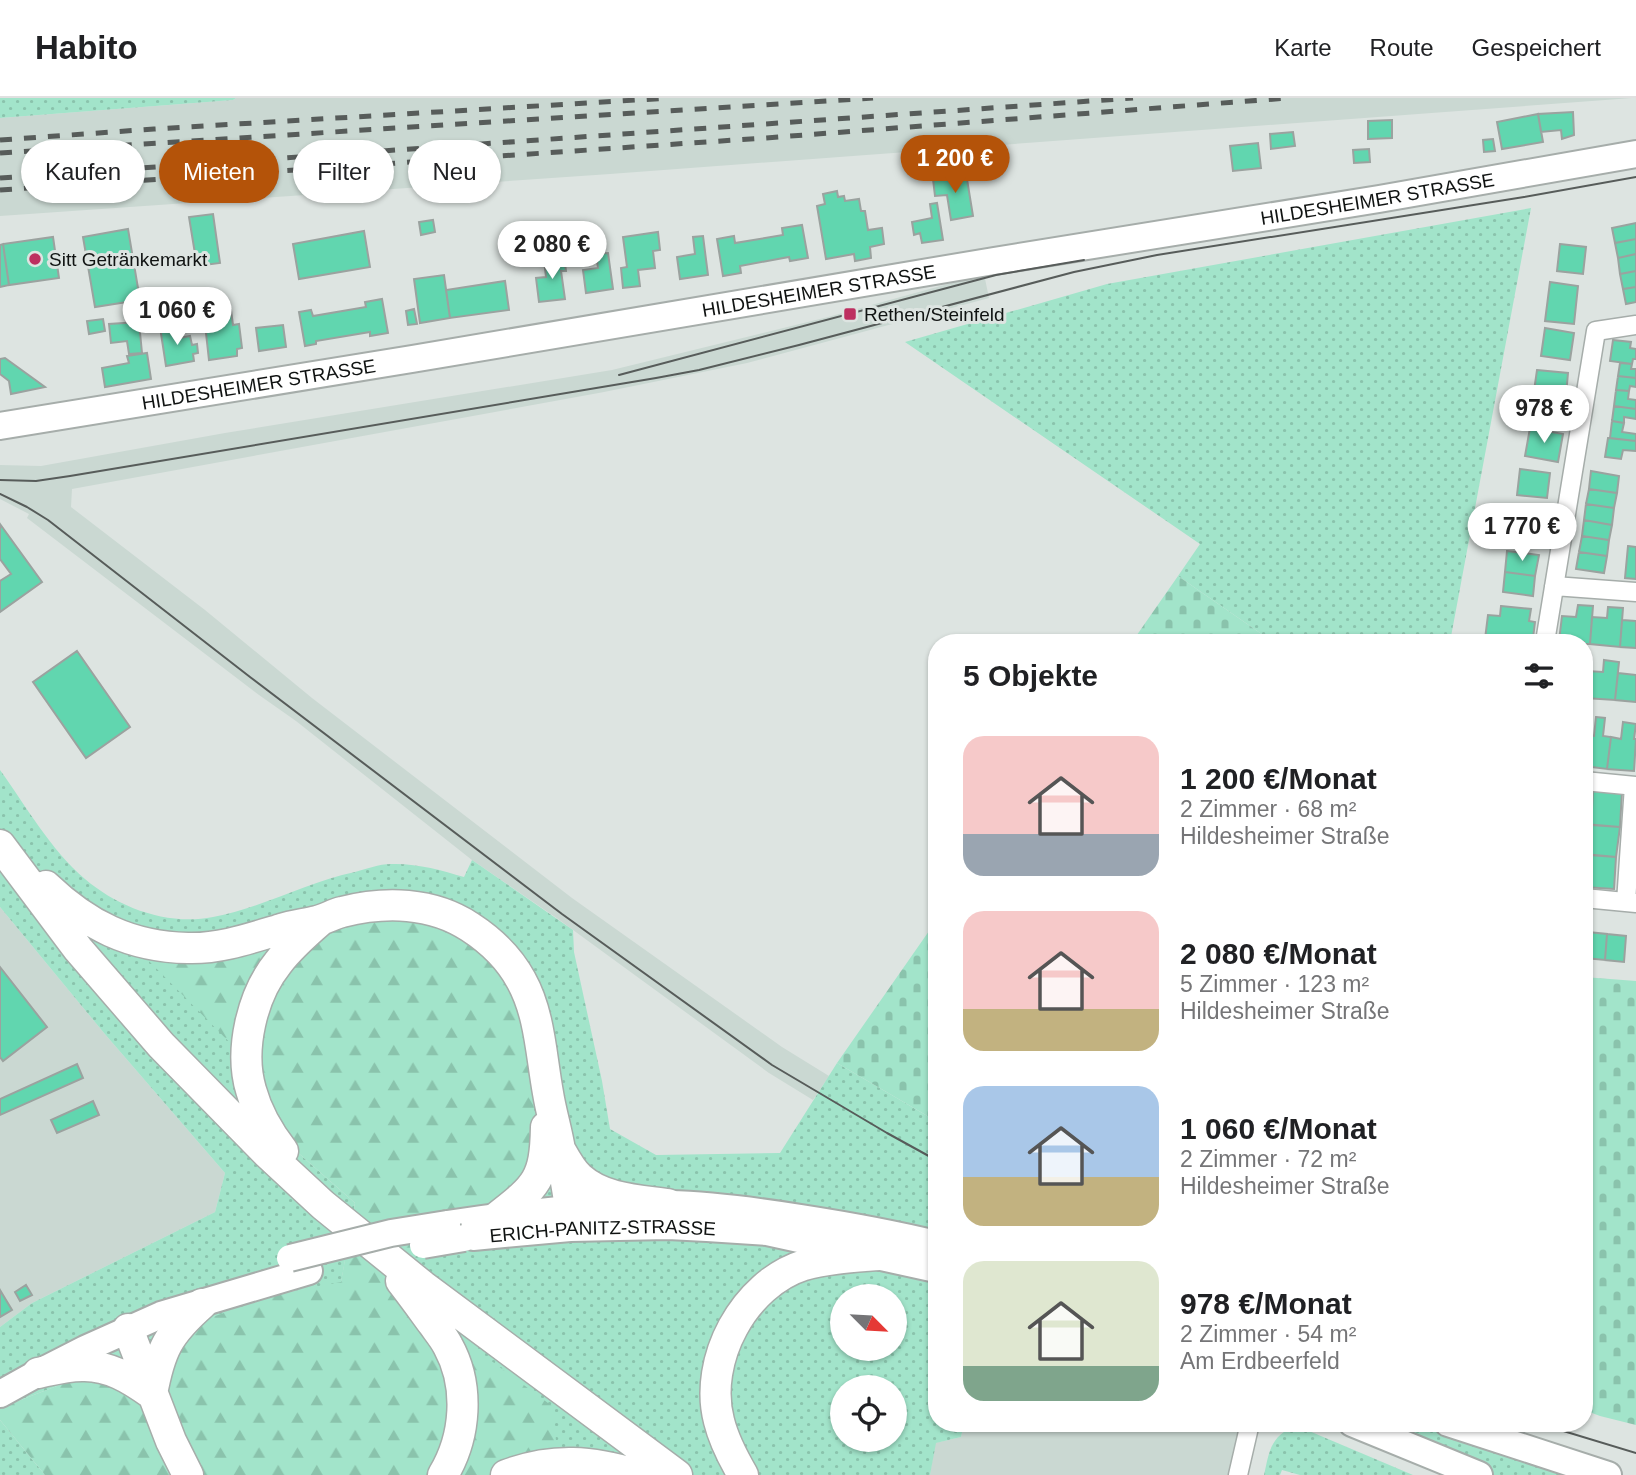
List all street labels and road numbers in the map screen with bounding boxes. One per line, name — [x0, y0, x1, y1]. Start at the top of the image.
street label: HILDESHEIMER STRASSE — [1259, 169, 1496, 228]
street label: HILDESHEIMER STRASSE — [700, 260, 937, 320]
street label: HILDESHEIMER STRASSE — [140, 355, 377, 413]
street label: ERICH-PANITZ-STRASSE — [489, 1215, 717, 1246]

